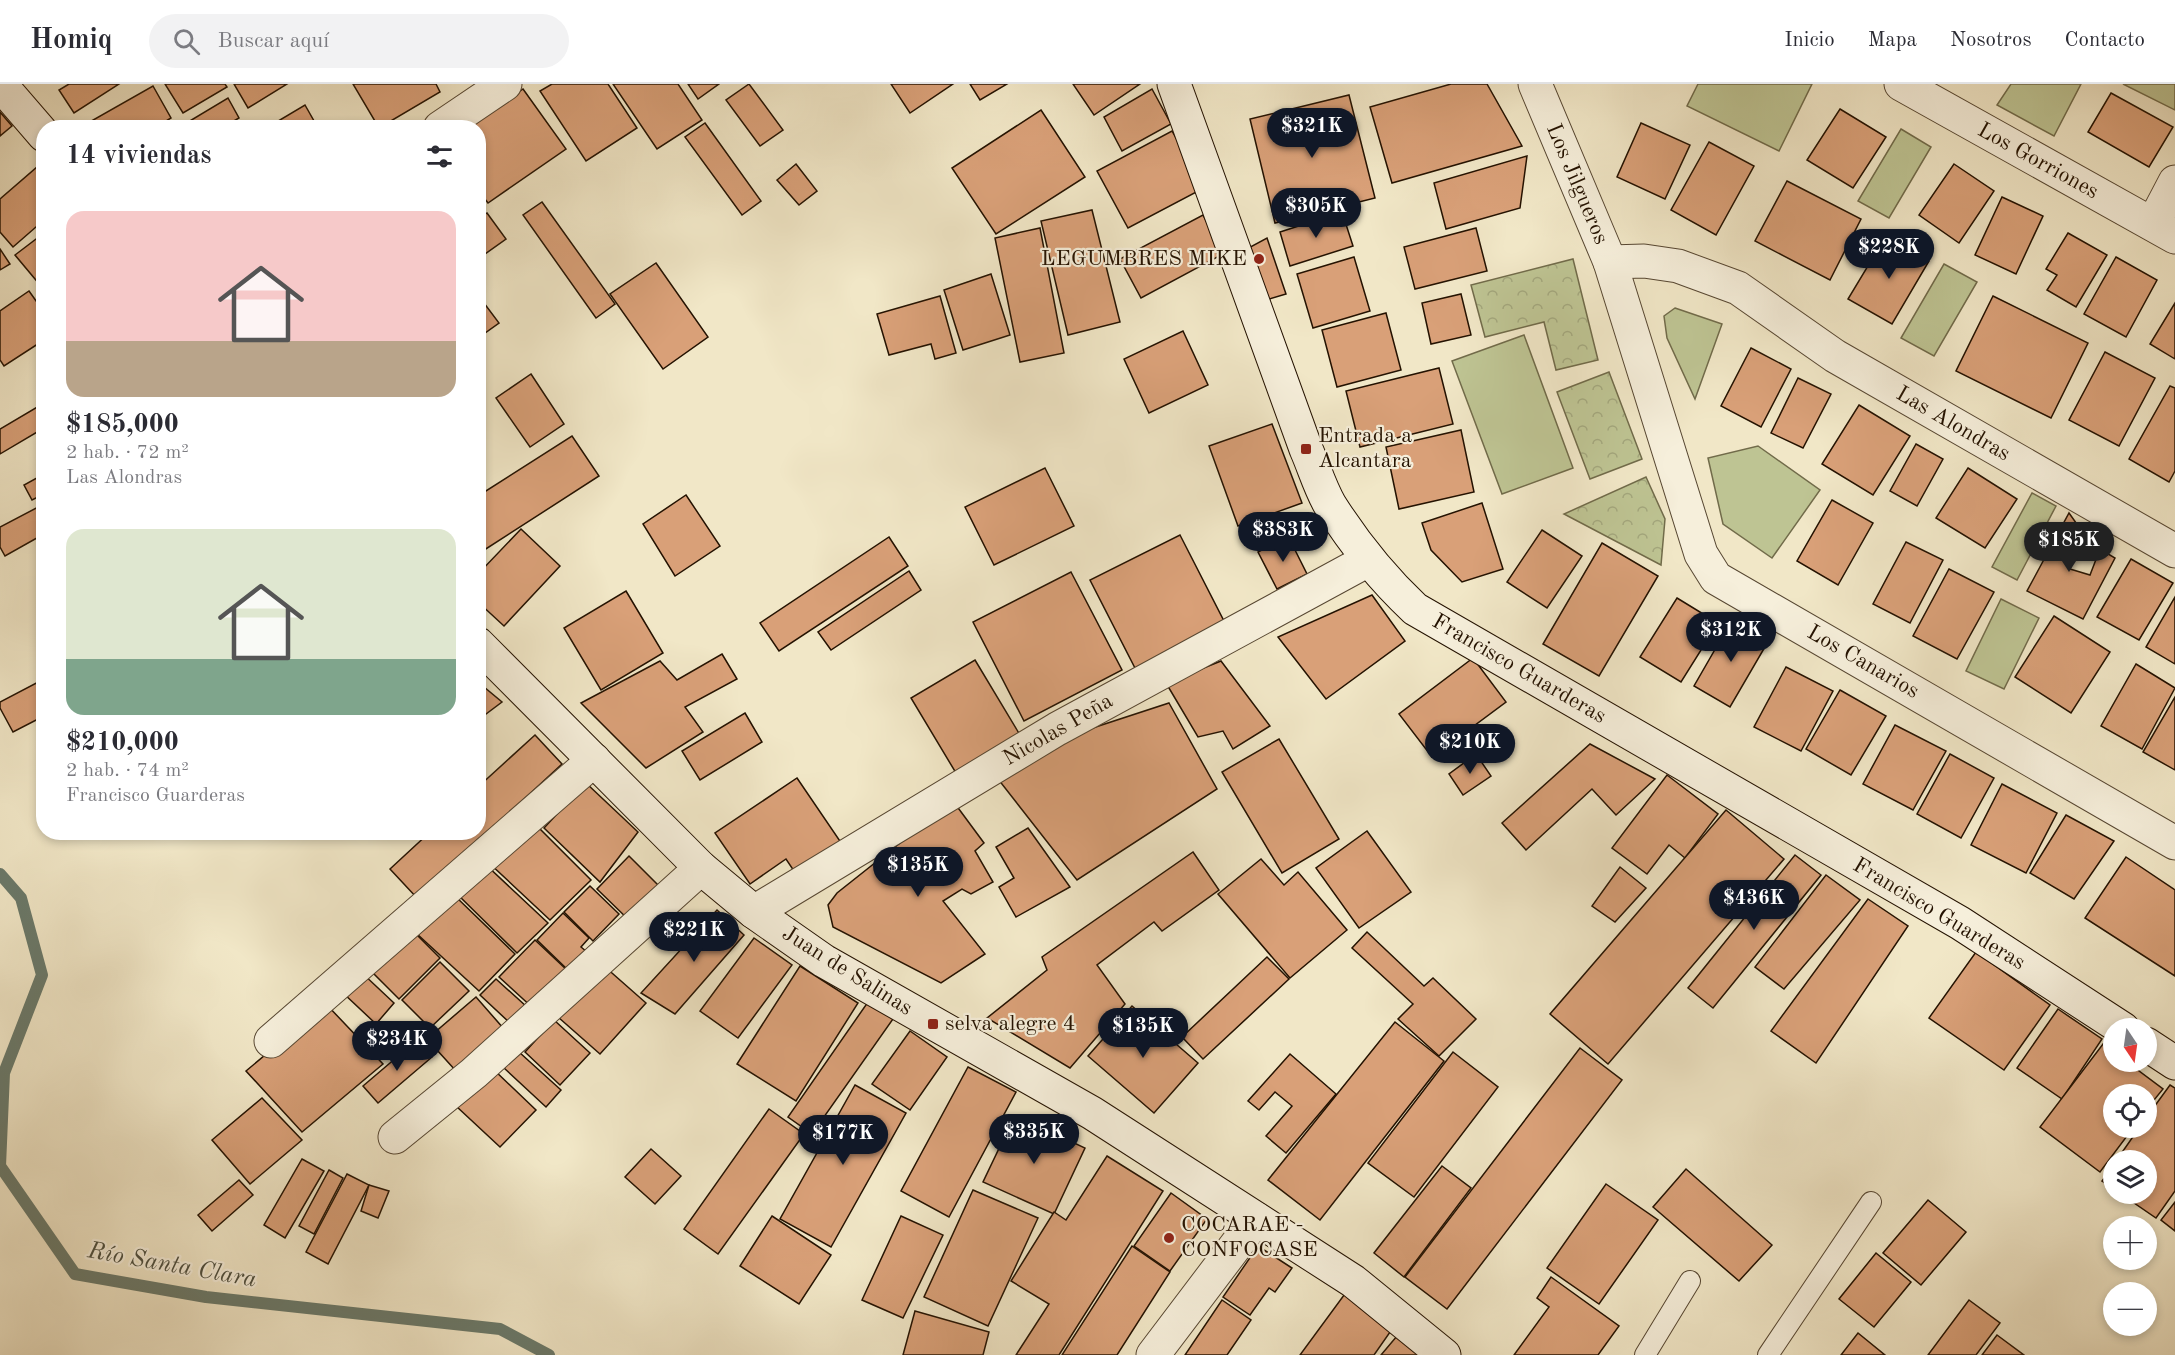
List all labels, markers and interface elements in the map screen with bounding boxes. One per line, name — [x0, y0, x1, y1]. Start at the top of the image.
search box — [149, 14, 569, 68]
icon: search — [170, 25, 203, 58]
text: Homiq — [30, 27, 113, 55]
text: Buscar aquí — [218, 30, 329, 52]
text: Inicio — [1784, 30, 1835, 51]
text: Mapa — [1868, 30, 1917, 51]
text: Nosotros — [1950, 30, 2032, 51]
text: Contacto — [2065, 30, 2145, 51]
pin: $321K — [1270, 108, 1354, 159]
text: $321K — [1281, 117, 1343, 137]
street label: Los Gorriones — [1974, 119, 2102, 203]
street label: Los Jilgueros — [1542, 121, 1612, 247]
icon: filters — [423, 140, 456, 173]
text: 14 viviendas — [66, 143, 212, 169]
pin: $305K — [1274, 188, 1358, 239]
text: $305K — [1285, 197, 1347, 217]
pin: $228K — [1847, 229, 1931, 280]
text: $228K — [1858, 238, 1920, 258]
place label: LEGUMBRES MIKE — [1041, 248, 1247, 270]
icon: home — [207, 250, 315, 358]
marker: LEGUMBRES MIKE — [1252, 252, 1266, 266]
street label: Las Alondras — [1892, 383, 2014, 465]
text: $185,000 — [66, 412, 179, 438]
place label: Entrada a Alcantara — [1318, 425, 1412, 472]
marker: Entrada a Alcantara — [1299, 442, 1313, 456]
text: 2 hab. · 72 m² — [66, 443, 189, 463]
text: Las Alondras — [66, 468, 182, 488]
pin: $383K — [1241, 512, 1325, 563]
text: $383K — [1252, 521, 1314, 541]
pin: $185K — [2027, 522, 2111, 573]
text: $185K — [2038, 531, 2100, 551]
icon: home — [207, 568, 315, 676]
street label: Francisco Guarderas — [1428, 610, 1610, 728]
pin: $312K — [1689, 612, 1773, 663]
text: $312K — [1700, 621, 1762, 641]
street label: Los Canarios — [1803, 621, 1923, 703]
street label: Nicolas Peña — [999, 690, 1117, 770]
pin: $210K — [1428, 724, 1512, 775]
text: $210,000 — [66, 730, 179, 756]
text: $210K — [1439, 733, 1501, 753]
text: 2 hab. · 74 m² — [66, 761, 189, 781]
text: Francisco Guarderas — [66, 786, 245, 806]
pin: $135K — [876, 847, 960, 898]
street label: Francisco Guarderas — [1849, 854, 2029, 974]
text: $135K — [887, 856, 949, 876]
pin: $436K — [1712, 880, 1796, 931]
text: $436K — [1723, 889, 1785, 909]
pin: $221K — [652, 912, 736, 963]
text: $221K — [663, 921, 725, 941]
street label: Juan de Salinas — [778, 922, 916, 1020]
pin: $135K — [1101, 1008, 1185, 1059]
place label: selva alegre 4 — [945, 1013, 1075, 1035]
marker: selva alegre 4 — [926, 1017, 940, 1031]
text: $135K — [1112, 1017, 1174, 1037]
north arrow — [2103, 1018, 2157, 1072]
map controls — [2103, 1018, 2157, 1336]
pin: $234K — [355, 1021, 439, 1072]
text: $234K — [366, 1030, 428, 1050]
button: locate — [2103, 1084, 2157, 1138]
pin: $335K — [992, 1114, 1076, 1165]
pin: $177K — [801, 1115, 885, 1166]
text: $335K — [1003, 1123, 1065, 1143]
text: $177K — [812, 1124, 874, 1144]
button: layers — [2103, 1150, 2157, 1204]
place label: COCARAE - CONFOCASE — [1181, 1214, 1318, 1261]
button: + — [2103, 1216, 2157, 1270]
marker: COCARAE - CONFOCASE — [1162, 1231, 1176, 1245]
water label: Río Santa Clara — [85, 1239, 258, 1293]
button: − — [2103, 1282, 2157, 1336]

